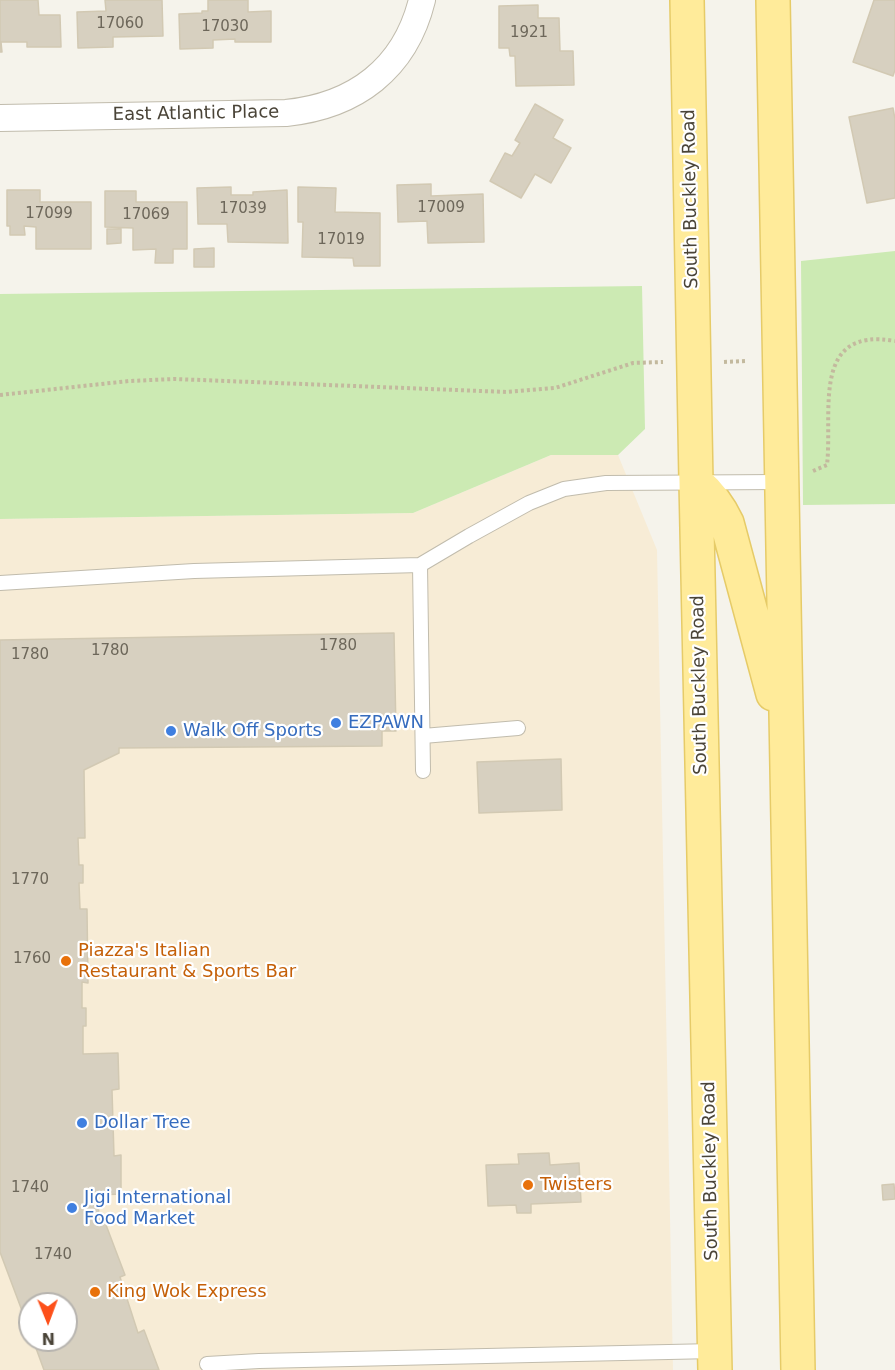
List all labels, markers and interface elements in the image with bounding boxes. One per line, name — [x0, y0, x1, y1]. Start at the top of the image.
house number: 17060 — [96, 15, 144, 33]
house number: 17030 — [201, 18, 249, 36]
house number: 1921 — [510, 24, 548, 42]
street label: East Atlantic Place — [113, 102, 279, 126]
street label: South Buckley Road — [679, 109, 703, 289]
house number: 17009 — [417, 199, 465, 217]
house number: 17039 — [219, 200, 267, 218]
house number: 17099 — [25, 205, 73, 223]
house number: 17069 — [122, 206, 170, 224]
house number: 17019 — [317, 231, 365, 249]
street label: South Buckley Road — [688, 595, 712, 775]
house number: 1780 — [319, 637, 357, 655]
house number: 1780 — [91, 642, 129, 660]
house number: 1780 — [11, 646, 49, 664]
place label: EZPAWN — [348, 712, 424, 734]
marker: EZPAWN — [329, 716, 343, 730]
place label: Walk Off Sports — [183, 720, 322, 742]
marker: Walk Off Sports — [164, 724, 178, 738]
house number: 1770 — [11, 871, 49, 889]
place label: Piazza's Italian Restaurant & Sports Bar — [78, 940, 296, 982]
house number: 1760 — [13, 950, 51, 968]
marker: Piazza's Italian Restaurant & Sports Bar — [59, 954, 73, 968]
street label: South Buckley Road — [699, 1081, 723, 1261]
place label: Dollar Tree — [94, 1112, 191, 1134]
marker: Dollar Tree — [75, 1116, 89, 1130]
place label: Twisters — [540, 1174, 612, 1196]
marker: Twisters — [521, 1178, 535, 1192]
house number: 1740 — [11, 1179, 49, 1197]
place label: Jigi International Food Market — [84, 1187, 231, 1230]
marker: Jigi International Food Market — [65, 1201, 79, 1215]
house number: 1740 — [34, 1246, 72, 1264]
place label: King Wok Express — [107, 1281, 267, 1303]
marker: King Wok Express — [88, 1285, 102, 1299]
north arrow — [18, 1292, 78, 1352]
text: N — [41, 1329, 55, 1348]

